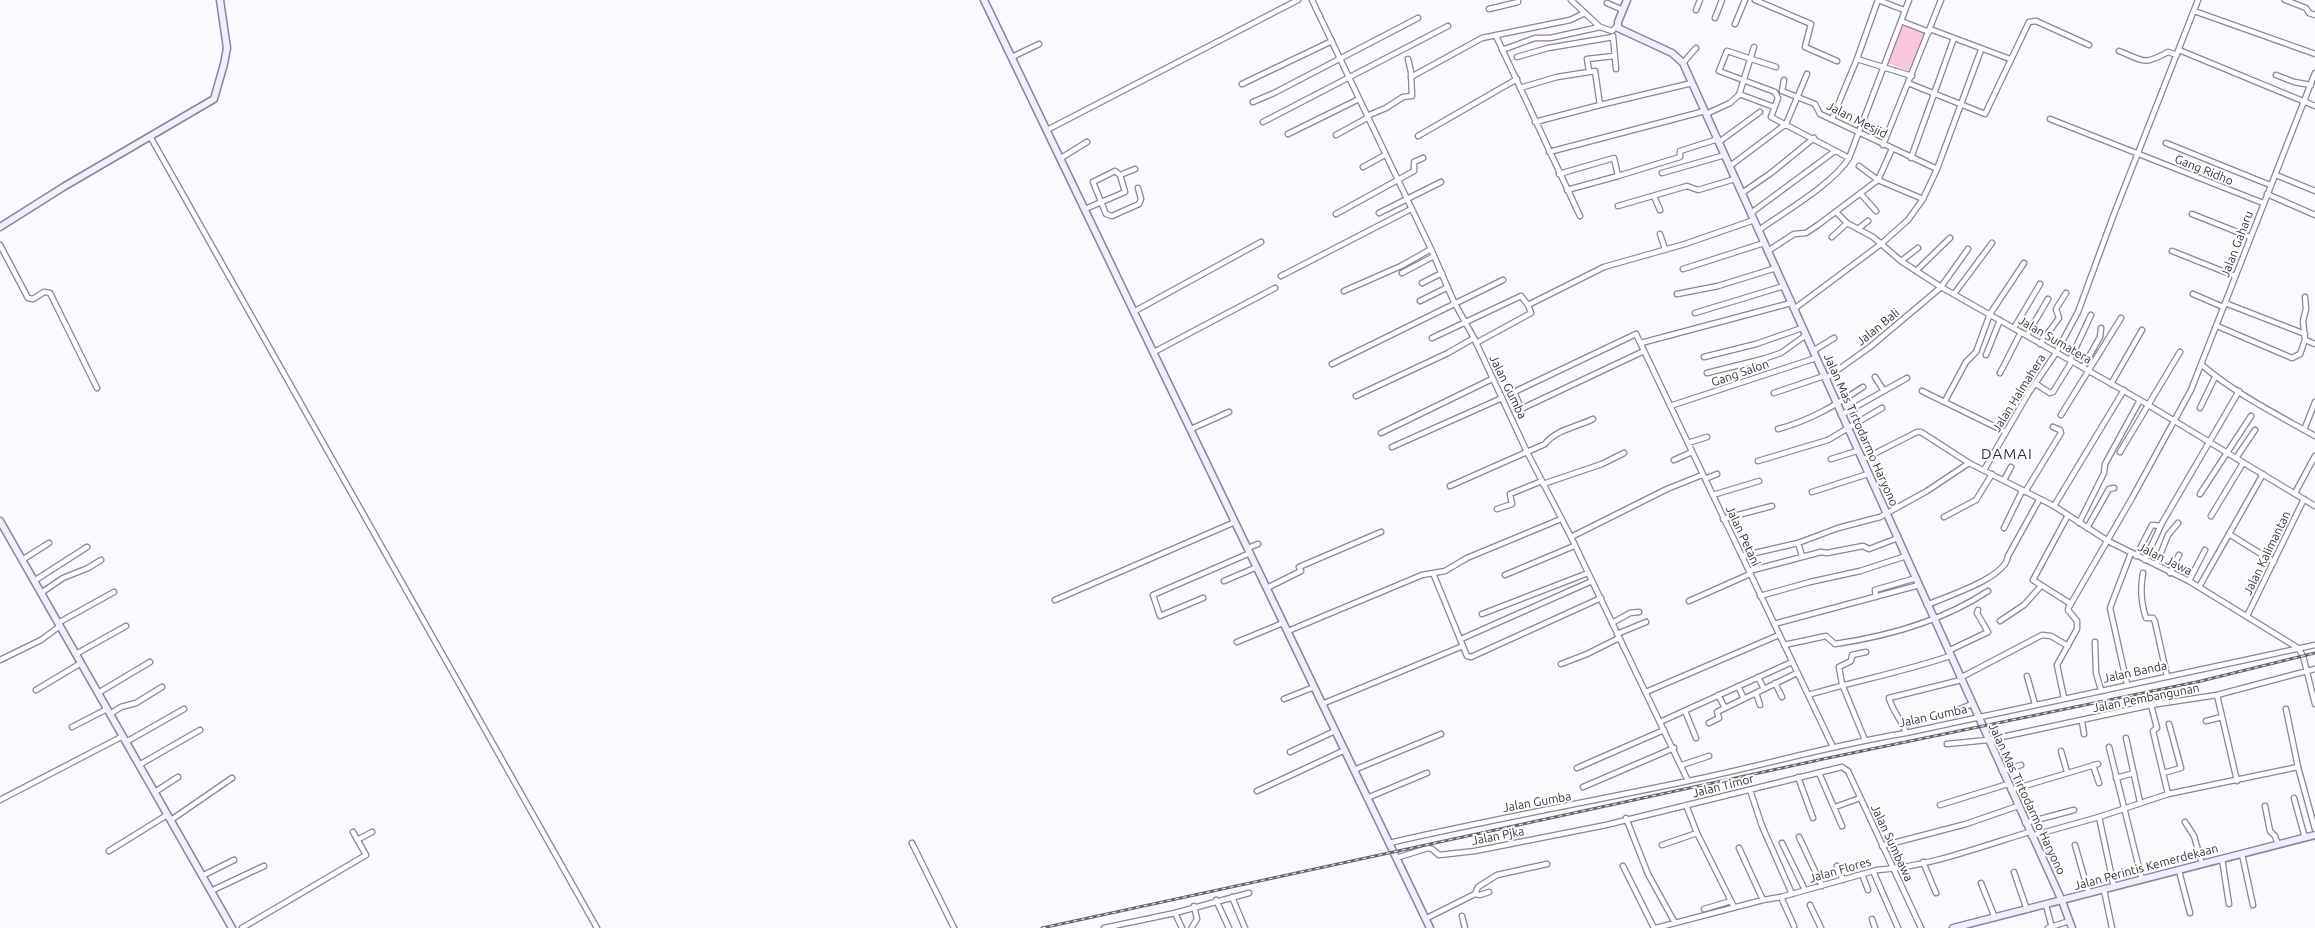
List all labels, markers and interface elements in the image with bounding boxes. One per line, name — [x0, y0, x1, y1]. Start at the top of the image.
street label: Jalan Mesjid — [1824, 99, 1890, 141]
street label: Gang Ridho — [2173, 152, 2235, 188]
street label: Jalan Gaharu — [2218, 209, 2256, 279]
street label: Jalan Bali — [1854, 305, 1902, 349]
street label: Jalan Sumatera — [2016, 313, 2094, 367]
street label: Jalan Mas Tirtodarmo Haryono — [1821, 351, 1901, 509]
street label: Jalan Halmahera — [1989, 351, 2049, 435]
street label: Jalan Gumba — [1486, 353, 1530, 421]
street label: Gang Salon — [1709, 356, 1771, 390]
district label: DAMAI — [1980, 445, 2034, 463]
street label: Jalan Petani — [1723, 503, 1763, 569]
street label: Jalan Kalimantan — [2240, 509, 2294, 597]
street label: Jalan Jawa — [2136, 540, 2194, 578]
street label: Jalan Banda — [2102, 658, 2168, 686]
street label: Jalan Pembangunan — [2091, 681, 2201, 715]
street label: Jalan Gumba — [1898, 702, 1968, 730]
street label: Jalan Mas Tirtodarmo Haryono — [1985, 721, 2069, 877]
street label: Jalan Timor — [1691, 771, 1755, 801]
street label: Jalan Gumba — [1502, 789, 1572, 815]
street label: Jalan Sumbawa — [1868, 802, 1916, 884]
street label: Jalan Pjka — [1470, 824, 1526, 848]
street label: Jalan Perintis Kemerdekaan — [2072, 841, 2220, 893]
street label: Jalan Flores — [1807, 854, 1873, 886]

